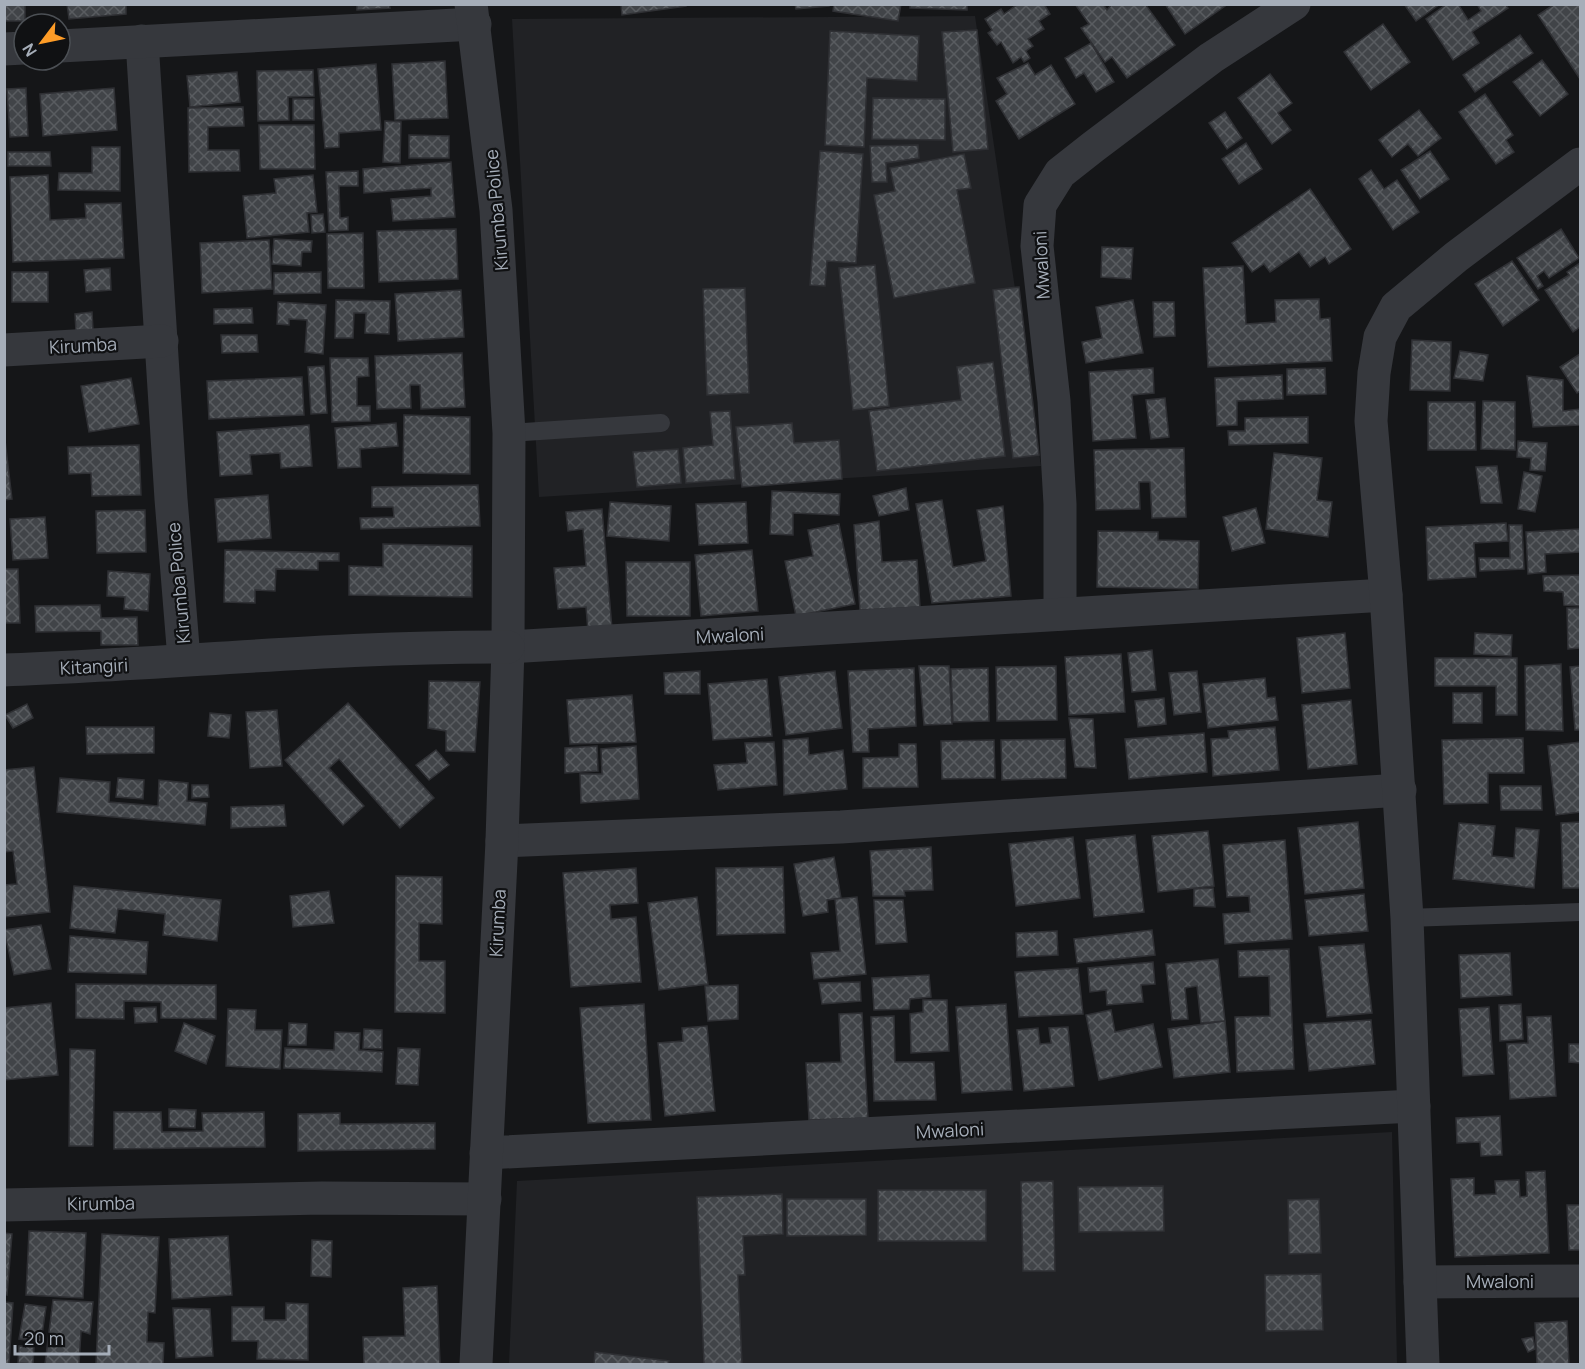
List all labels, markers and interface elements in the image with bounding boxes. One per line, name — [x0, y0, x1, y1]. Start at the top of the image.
north arrow — [12, 12, 72, 72]
text: N — [17, 39, 42, 61]
street label: Kirumba Police — [479, 148, 513, 272]
street label: Mwaloni — [1027, 230, 1055, 300]
street label: Kirumba — [48, 331, 118, 359]
street label: Kirumba Police — [161, 521, 195, 645]
street label: Mwaloni — [695, 621, 765, 649]
street label: Kitangiri — [59, 652, 129, 680]
street label: Kirumba — [483, 888, 511, 958]
street label: Mwaloni — [915, 1116, 985, 1144]
street label: Kirumba — [67, 1190, 135, 1216]
street label: Mwaloni — [1466, 1269, 1534, 1293]
scale bar — [15, 1318, 110, 1356]
text: 20 m — [24, 1326, 64, 1350]

